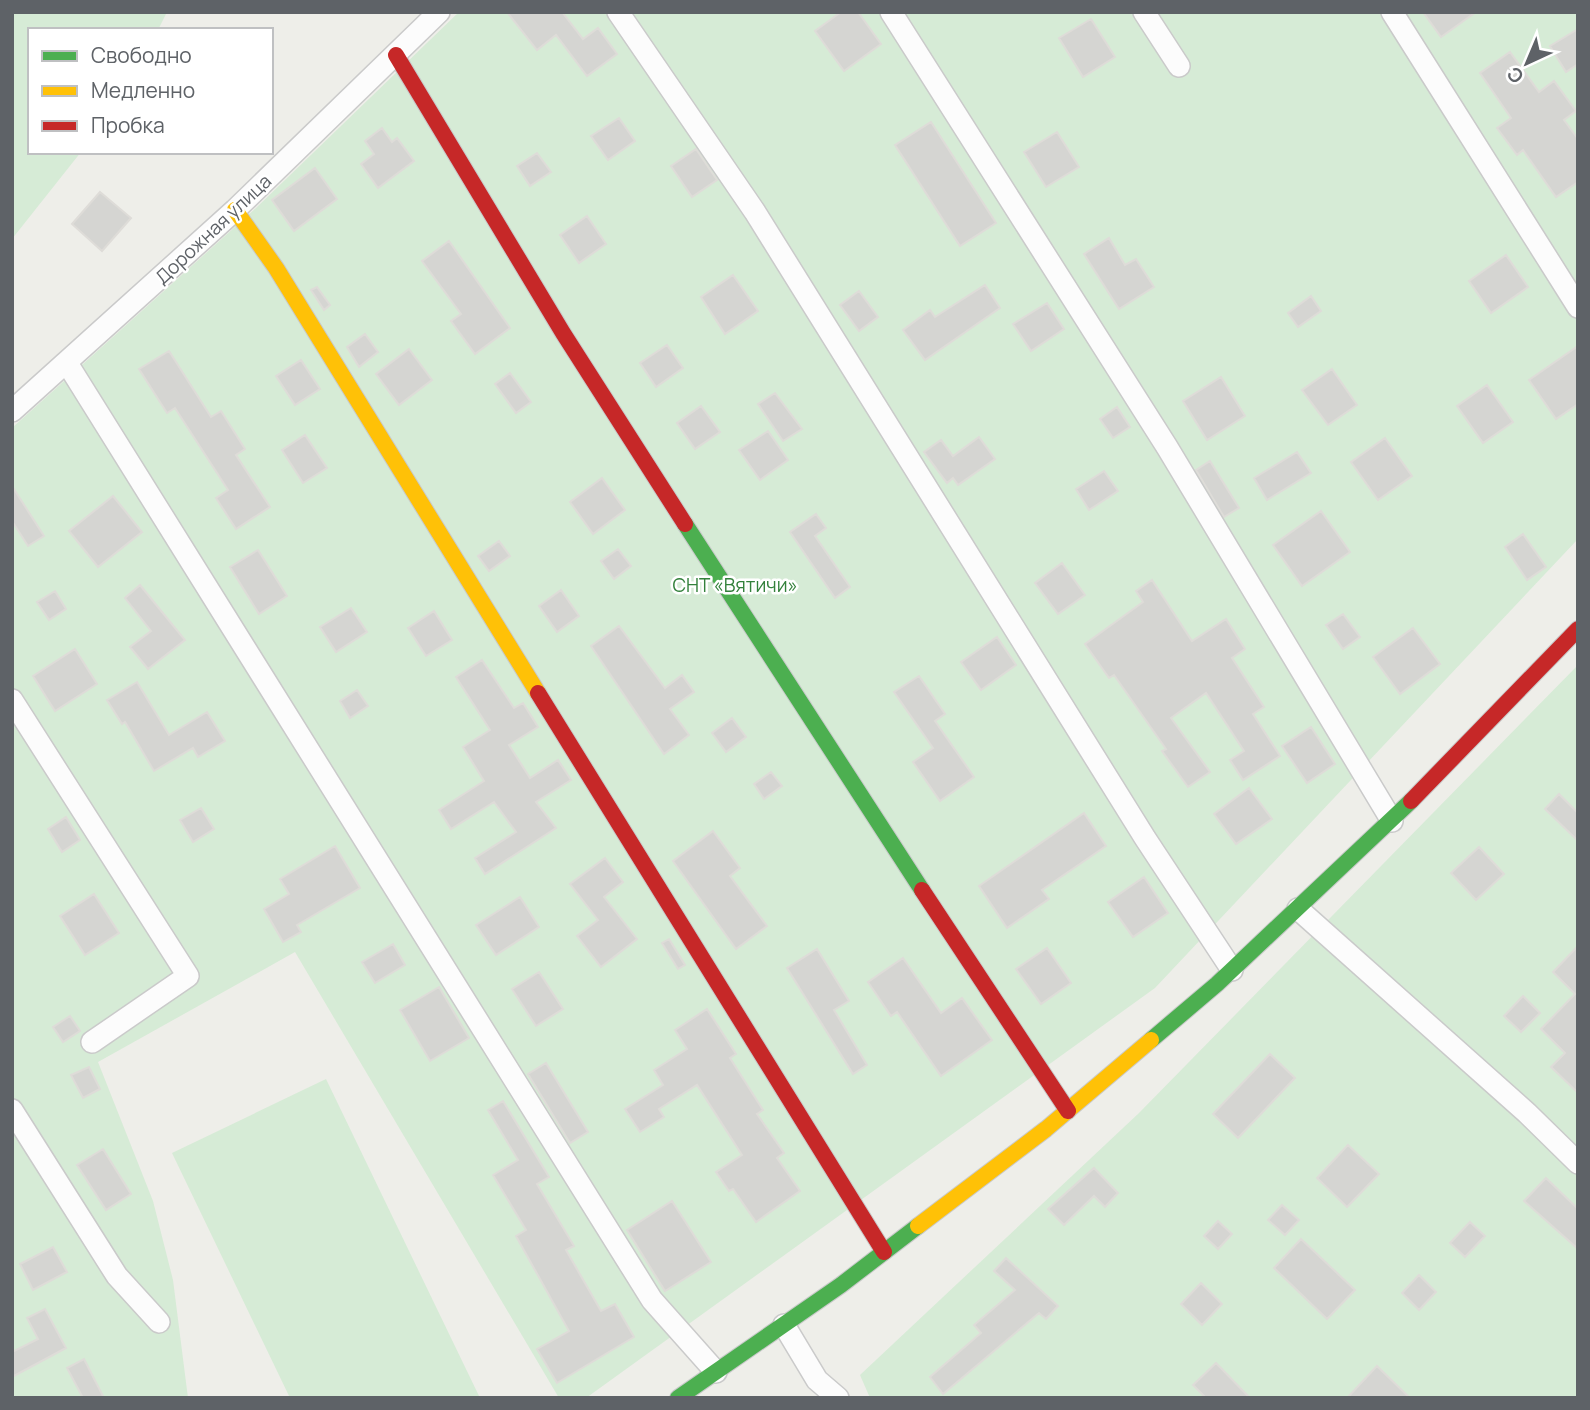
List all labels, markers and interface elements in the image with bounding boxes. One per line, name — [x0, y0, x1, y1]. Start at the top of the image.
legend — [28, 28, 273, 154]
north arrow — [1492, 28, 1562, 98]
text: Свободно — [91, 41, 192, 69]
text: С — [1501, 61, 1529, 89]
text: Медленно — [91, 76, 195, 104]
text: Пробка — [91, 111, 165, 139]
street label: Дорожная улица — [149, 168, 277, 290]
park label: СНТ «Вятичи» — [672, 572, 798, 598]

